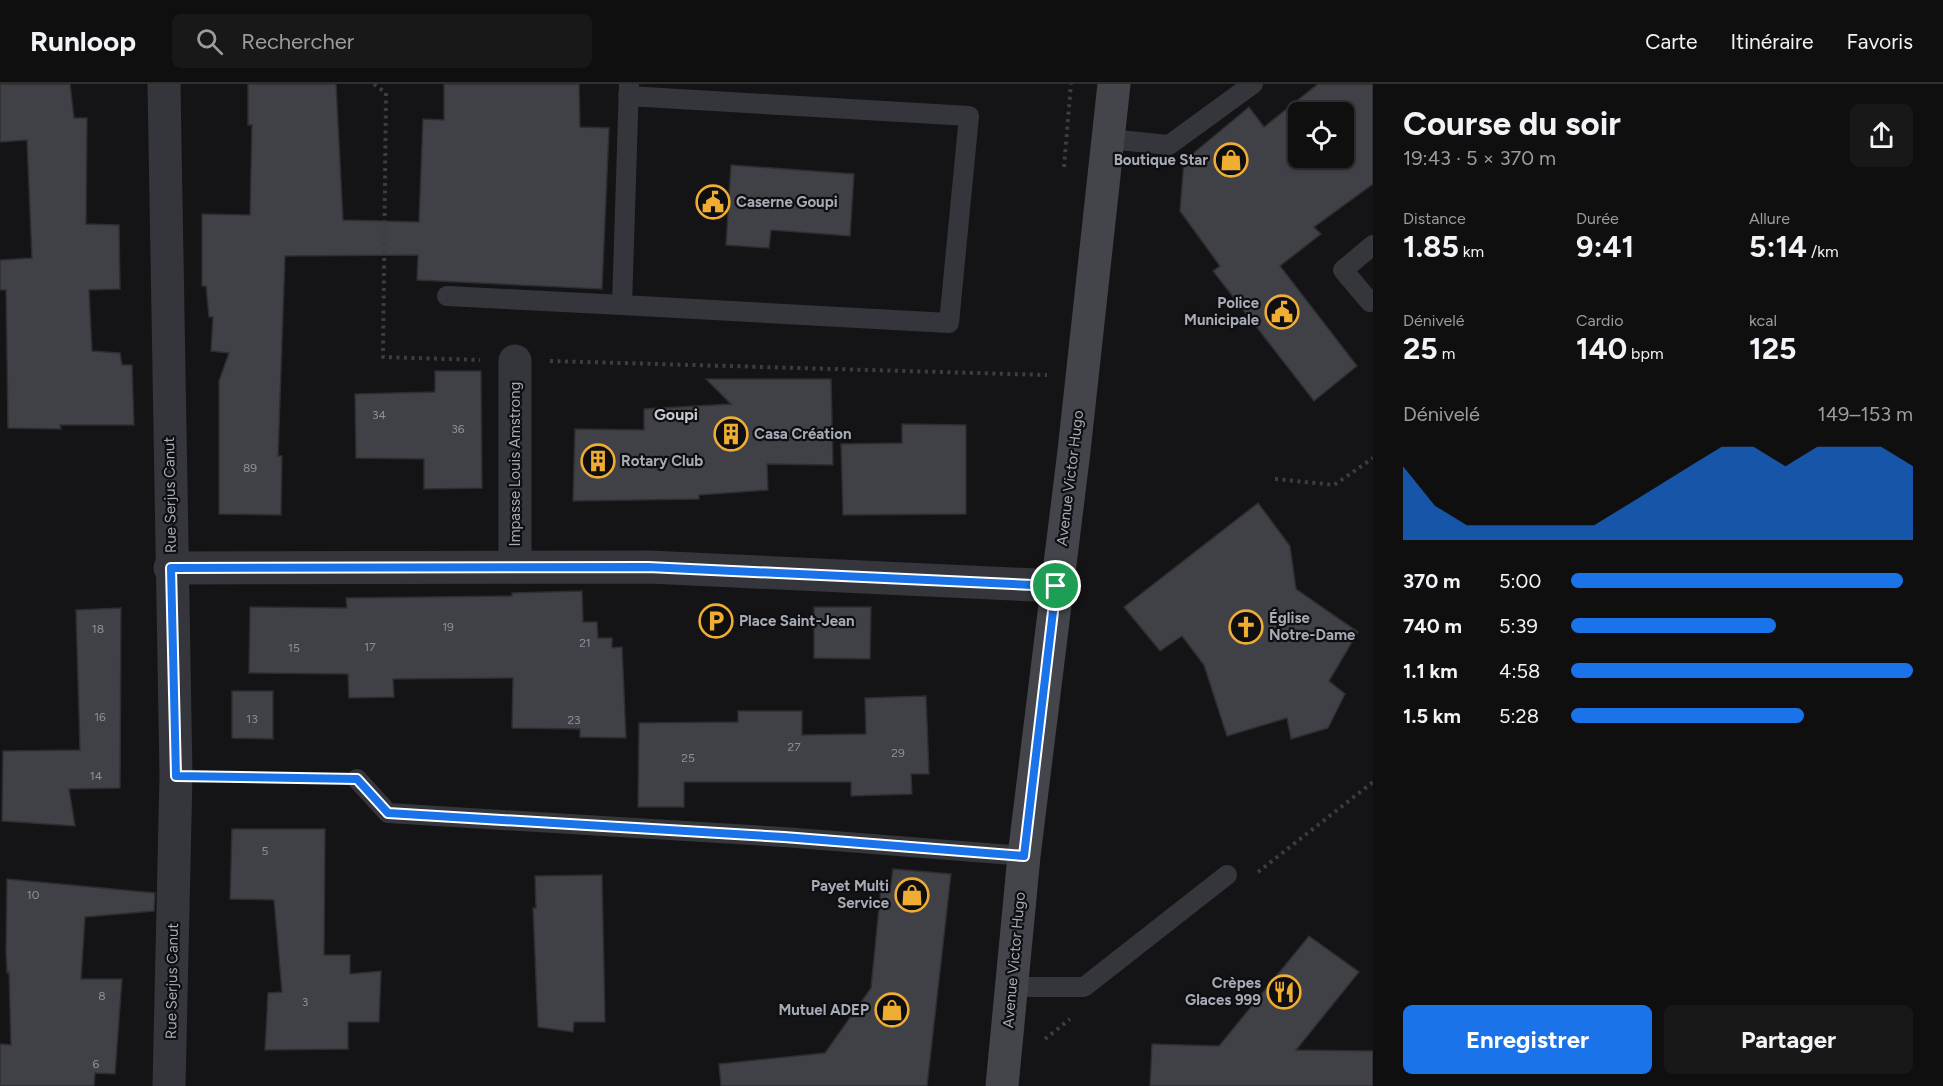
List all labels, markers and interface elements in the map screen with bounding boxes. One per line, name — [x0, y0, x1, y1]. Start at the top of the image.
search box — [172, 14, 592, 68]
text: Runloop — [30, 24, 136, 58]
icon: search — [193, 25, 226, 58]
text: Rechercher — [241, 28, 354, 55]
text: Carte — [1645, 29, 1698, 54]
text: Itinéraire — [1731, 29, 1814, 54]
text: Favoris — [1847, 29, 1913, 54]
map controls — [1288, 102, 1354, 168]
button: locate — [1288, 102, 1354, 168]
text: Course du soir — [1403, 104, 1621, 143]
button: share — [1850, 104, 1913, 167]
shop icon: Boutique Star — [1213, 142, 1249, 178]
text: 19:43 · 5 × 370 m — [1403, 146, 1556, 170]
place label: Boutique Star — [1114, 151, 1208, 169]
public building icon: Caserne Goupi — [695, 184, 731, 220]
place label: Caserne Goupi — [736, 193, 838, 211]
text: Distance — [1403, 209, 1466, 228]
text: Durée — [1576, 209, 1619, 228]
text: Allure — [1749, 209, 1790, 228]
text: 1.85 — [1403, 228, 1459, 265]
text: 9:41 — [1576, 228, 1634, 265]
text: 5:14 — [1749, 228, 1807, 265]
text: km — [1459, 242, 1484, 261]
text: /km — [1807, 242, 1839, 261]
place label: Police Municipale — [1184, 294, 1260, 329]
public building icon: Police Municipale — [1264, 294, 1300, 330]
text: Dénivelé — [1403, 311, 1465, 330]
text: Cardio — [1576, 311, 1623, 330]
text: kcal — [1749, 311, 1777, 330]
text: 25 — [1403, 330, 1438, 367]
text: 140 — [1576, 330, 1627, 367]
text: 125 — [1749, 330, 1796, 367]
text: m — [1438, 344, 1455, 363]
text: bpm — [1627, 344, 1664, 363]
street label: Impasse Louis Amstrong — [506, 382, 524, 546]
text: Dénivelé — [1403, 402, 1480, 426]
text: 149–153 m — [1817, 402, 1913, 426]
district label: Goupi — [654, 405, 698, 424]
house number: 34 — [372, 408, 387, 422]
street label: Avenue Victor Hugo — [1053, 409, 1087, 547]
building icon: Casa Création — [713, 416, 749, 452]
house number: 36 — [451, 422, 465, 436]
place label: Casa Création — [754, 425, 852, 443]
street label: Rue Serjus Canut — [160, 436, 180, 553]
building icon: Rotary Club — [580, 443, 616, 479]
place label: Rotary Club — [621, 452, 703, 470]
house number: 89 — [243, 461, 257, 475]
pin — [1030, 560, 1081, 611]
icon: arrive — [1039, 569, 1072, 602]
text: 370 m — [1403, 569, 1460, 593]
text: 5:00 — [1499, 569, 1541, 593]
parking icon: Place Saint-Jean — [698, 603, 734, 639]
church icon: Église Notre-Dame — [1228, 609, 1264, 645]
place label: Église Notre-Dame — [1269, 609, 1356, 644]
place label: Place Saint-Jean — [739, 612, 855, 630]
text: 740 m — [1403, 614, 1462, 638]
text: 5:39 — [1499, 614, 1538, 638]
house number: 19 — [442, 620, 454, 634]
house number: 18 — [92, 622, 104, 636]
house number: 21 — [579, 636, 591, 650]
house number: 17 — [364, 640, 376, 654]
house number: 15 — [288, 641, 300, 655]
text: 1.1 km — [1403, 659, 1458, 683]
text: 4:58 — [1499, 659, 1540, 683]
text: 1.5 km — [1403, 704, 1461, 728]
text: 5:28 — [1499, 704, 1539, 728]
house number: 16 — [94, 710, 106, 724]
house number: 13 — [246, 712, 258, 726]
house number: 23 — [567, 713, 581, 727]
house number: 27 — [787, 740, 801, 754]
house number: 29 — [891, 746, 905, 760]
house number: 25 — [681, 751, 695, 765]
house number: 14 — [90, 769, 103, 783]
house number: 5 — [262, 844, 269, 858]
place label: Payet Multi Service — [811, 877, 890, 912]
shop icon: Payet Multi Service — [894, 877, 930, 913]
house number: 10 — [27, 888, 40, 902]
street label: Avenue Victor Hugo — [999, 891, 1029, 1029]
street label: Rue Serjus Canut — [162, 922, 182, 1039]
place label: Crèpes Glaces 999 — [1185, 974, 1261, 1009]
restaurant icon: Crèpes Glaces 999 — [1266, 974, 1302, 1010]
house number: 8 — [98, 989, 106, 1003]
shop icon: Mutuel ADEP — [874, 992, 910, 1028]
house number: 3 — [302, 995, 308, 1009]
place label: Mutuel ADEP — [778, 1001, 869, 1019]
button: Enregistrer — [1403, 1005, 1652, 1074]
button: Partager — [1664, 1005, 1913, 1074]
house number: 6 — [93, 1057, 100, 1071]

